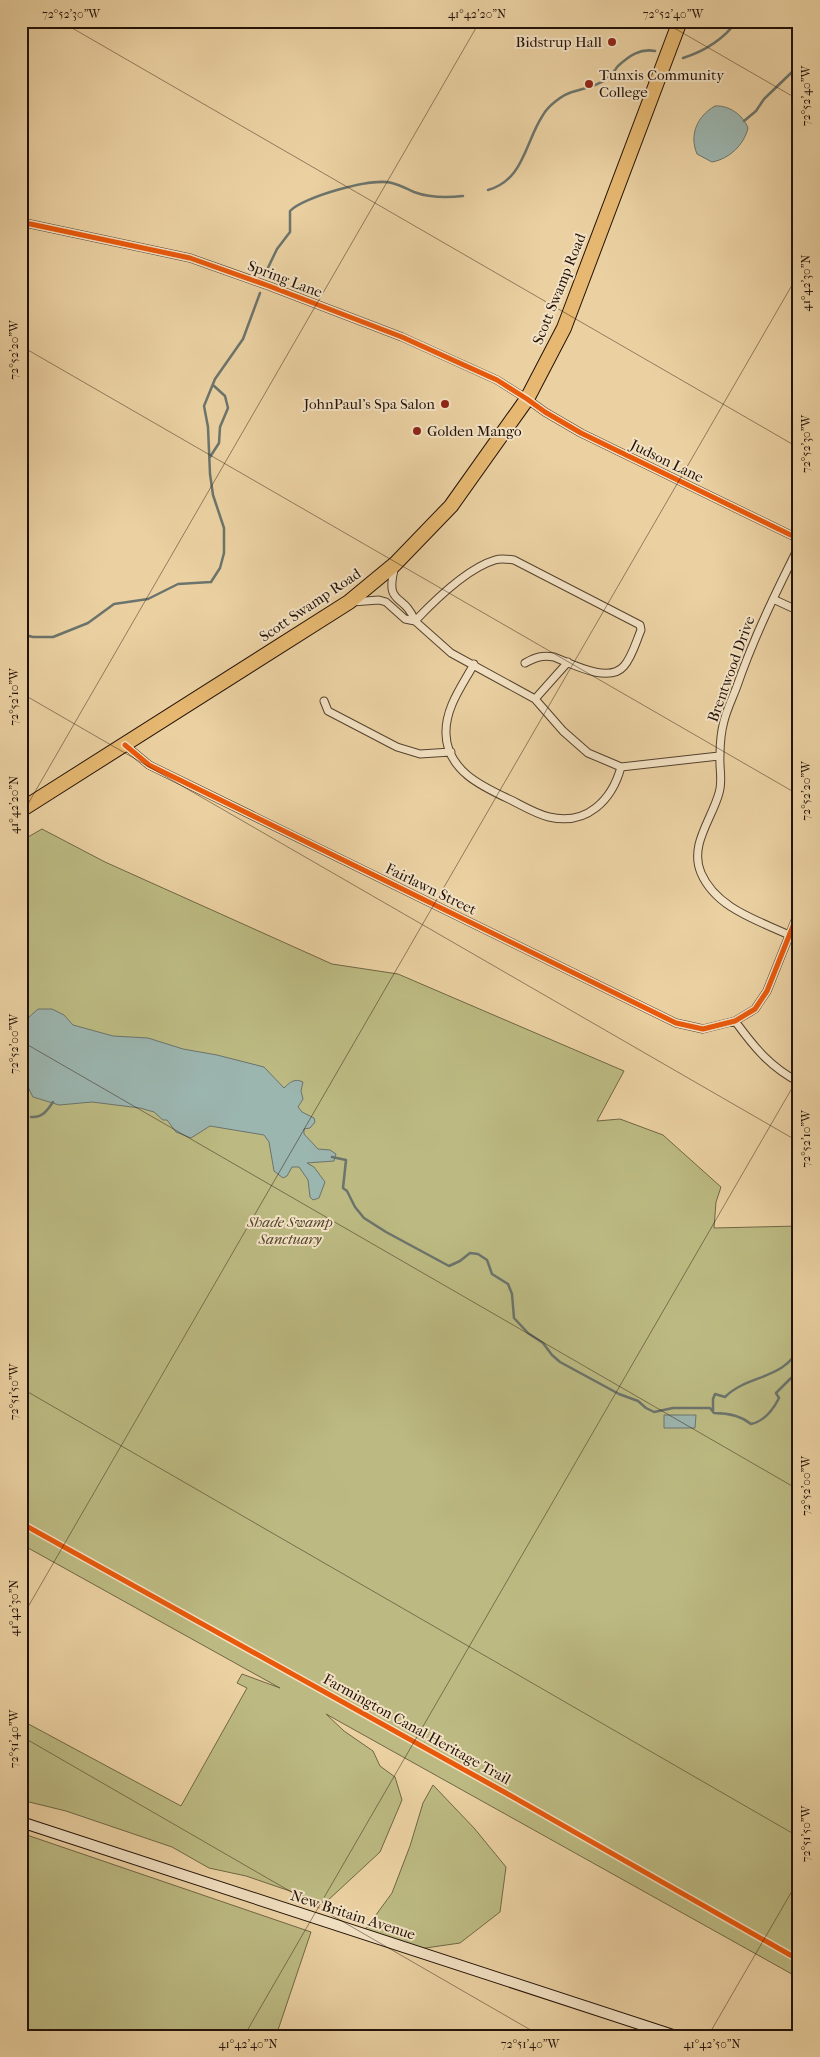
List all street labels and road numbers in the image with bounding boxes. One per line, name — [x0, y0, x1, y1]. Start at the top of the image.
street label: Scott Swamp Road — [528, 230, 590, 347]
street label: Spring Lane — [245, 257, 325, 302]
street label: Judson Lane — [627, 435, 707, 487]
street label: Scott Swamp Road — [256, 564, 365, 646]
street label: Brentwood Drive — [703, 613, 759, 724]
street label: Fairlawn Street — [383, 859, 480, 919]
street label: Farmington Canal Heritage Trail — [320, 1670, 514, 1788]
street label: New Britain Avenue — [288, 1886, 418, 1944]

